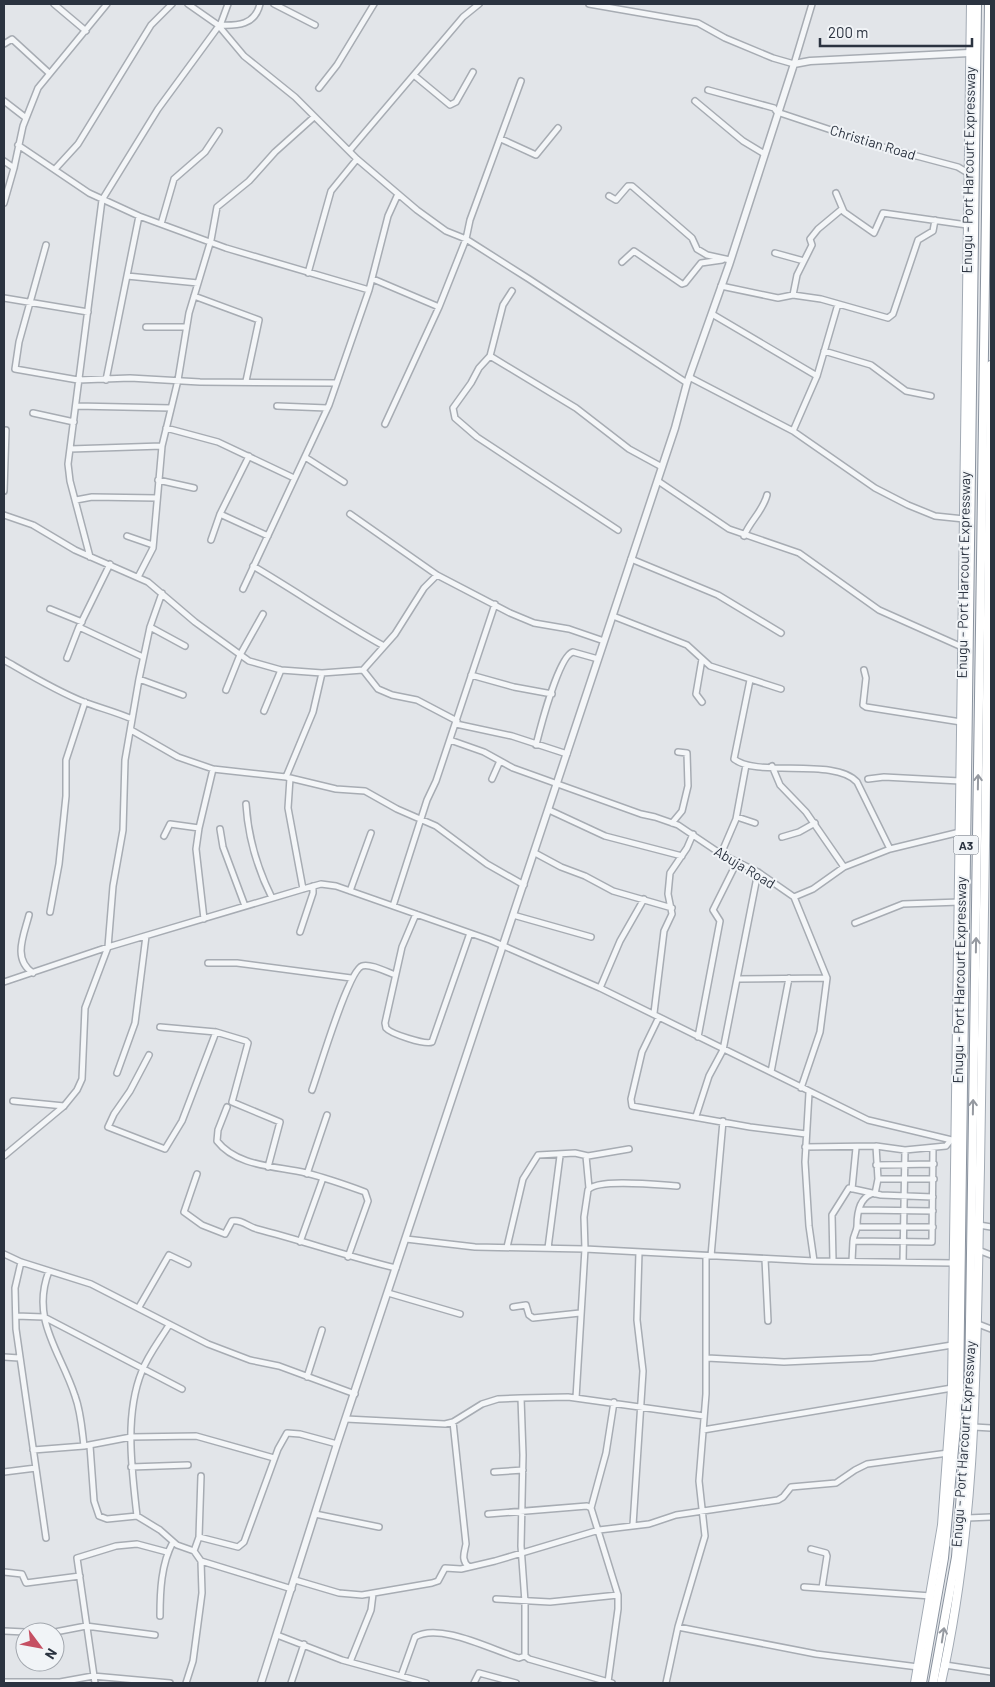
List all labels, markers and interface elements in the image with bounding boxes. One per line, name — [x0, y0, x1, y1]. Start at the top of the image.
scale bar — [820, 15, 972, 47]
text: 200 m — [828, 23, 868, 41]
street label: Enugu - Port Harcourt Expressway — [958, 66, 978, 274]
street label: Christian Road — [828, 121, 918, 163]
street label: Enugu - Port Harcourt Expressway — [953, 471, 973, 679]
one-way arrow — [973, 774, 983, 790]
road number: A3 — [954, 836, 978, 854]
street label: Abuja Road — [711, 842, 779, 892]
street label: Enugu - Port Harcourt Expressway — [949, 876, 969, 1084]
one-way arrow — [971, 937, 980, 953]
one-way arrow — [968, 1099, 978, 1116]
street label: Enugu - Port Harcourt Expressway — [947, 1340, 979, 1548]
north arrow — [15, 1622, 65, 1672]
one-way arrow — [938, 1628, 948, 1644]
text: N — [42, 1646, 61, 1663]

